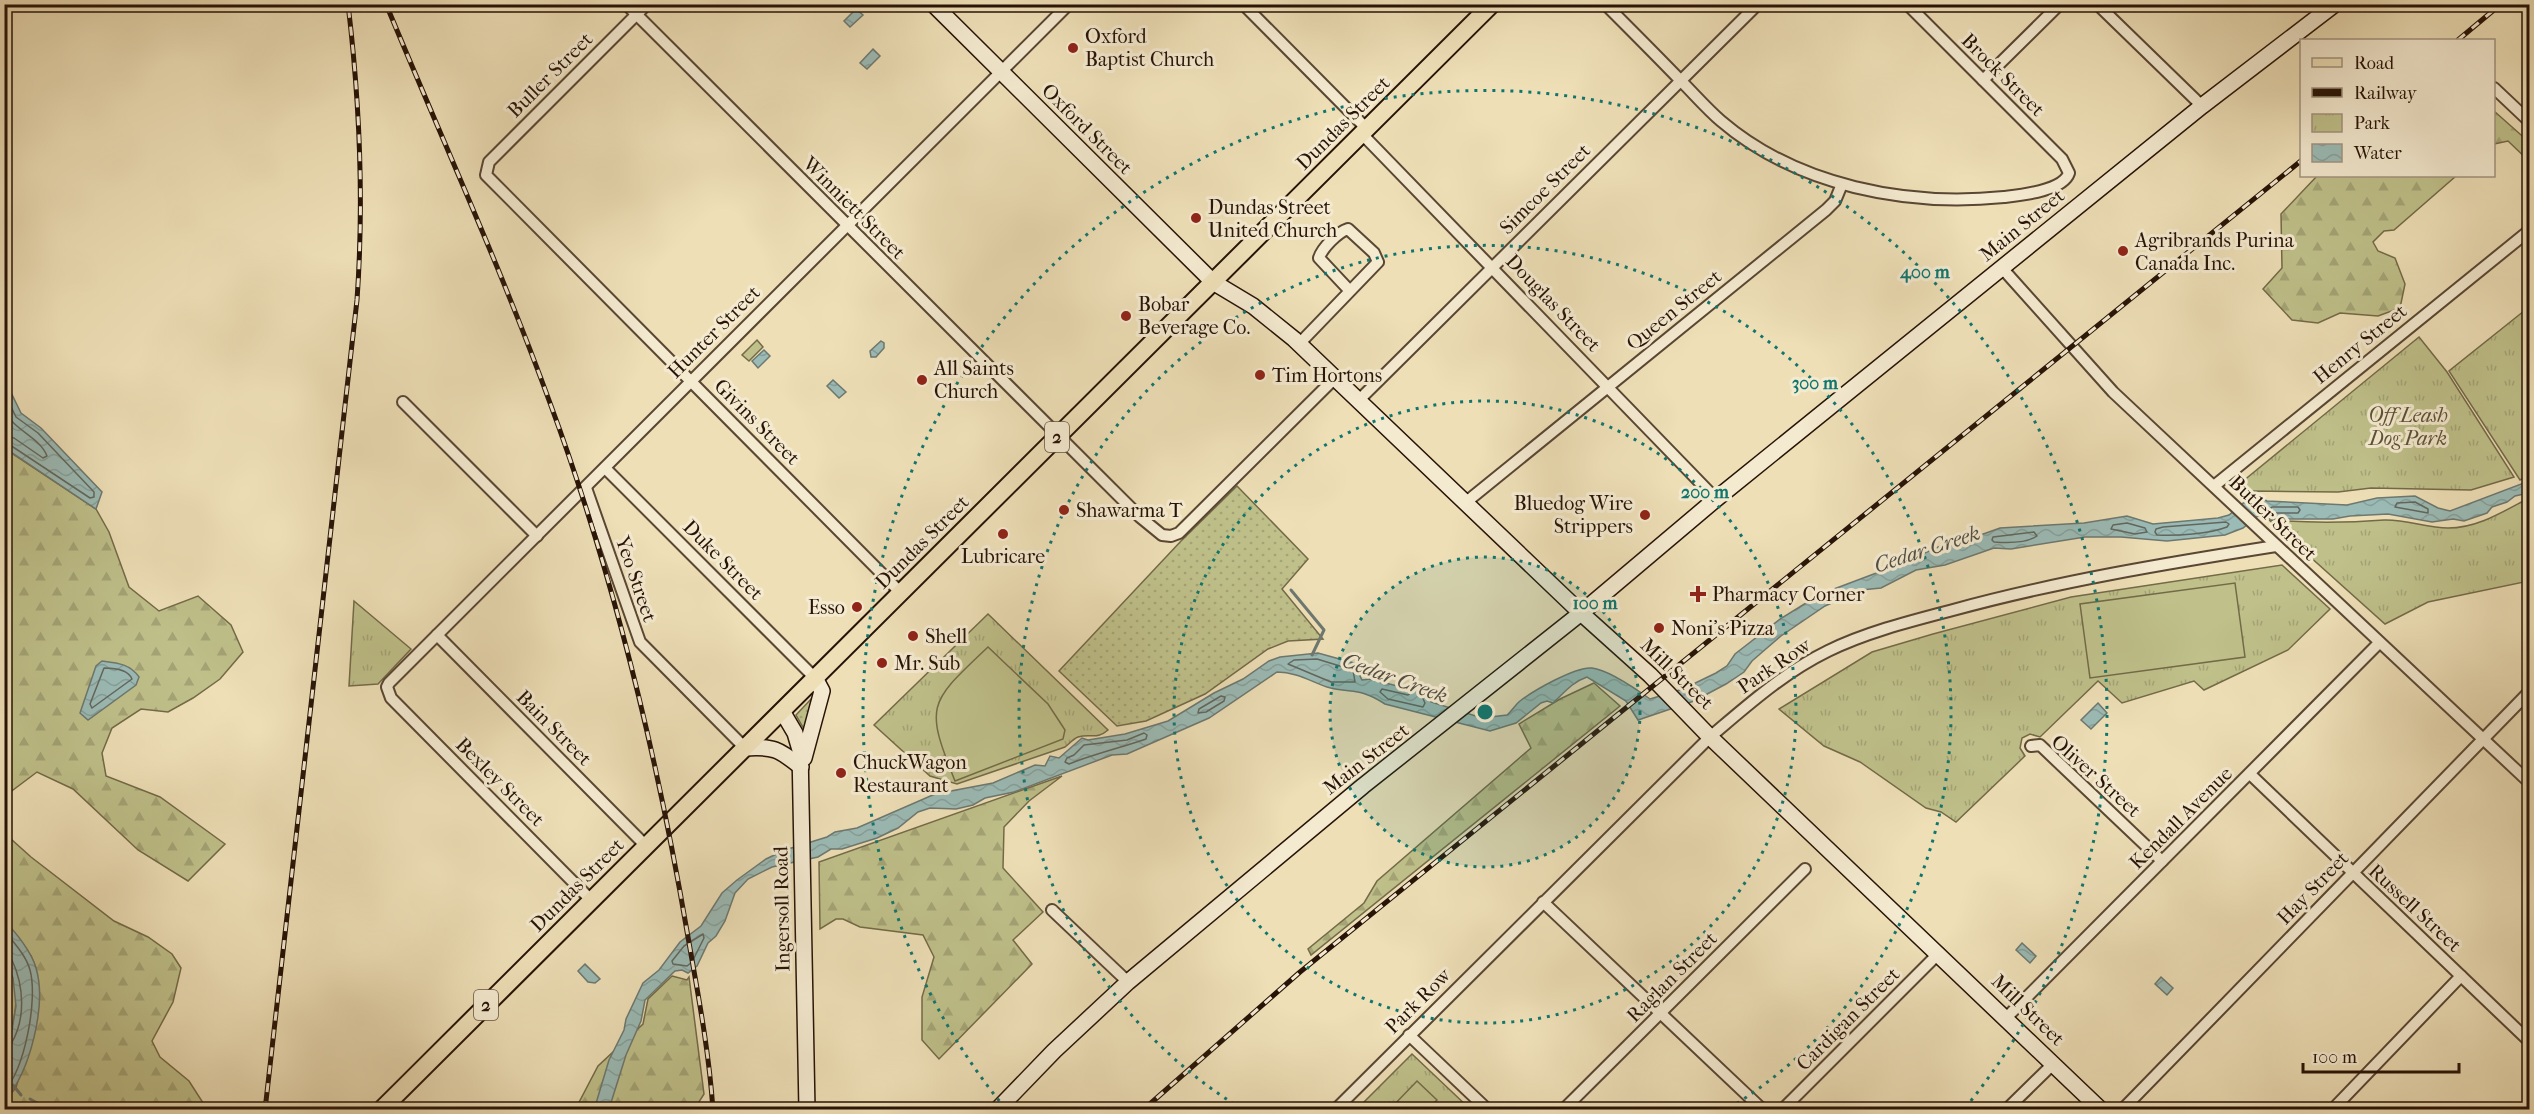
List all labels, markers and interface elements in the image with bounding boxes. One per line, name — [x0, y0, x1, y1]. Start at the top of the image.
place label: Oxford Baptist Church — [1085, 25, 1215, 71]
street label: Buller Street — [503, 28, 597, 122]
street label: Brock Street — [1957, 29, 2049, 121]
legend — [2300, 39, 2495, 177]
marker: Oxford Baptist Church — [1066, 41, 1080, 55]
text: Road — [2354, 53, 2394, 74]
street label: Dundas Street — [1291, 71, 1395, 175]
street label: Oxford Street — [1037, 79, 1137, 179]
text: Railway — [2354, 83, 2418, 104]
text: Park — [2354, 113, 2391, 134]
street label: Simcoe Street — [1495, 139, 1595, 239]
text: Water — [2353, 143, 2402, 164]
street label: Winniett Street — [797, 151, 910, 264]
street label: Main Street — [1975, 184, 2069, 266]
place label: Dundas Street United Church — [1208, 196, 1338, 242]
marker: Dundas Street United Church — [1189, 211, 1203, 225]
place label: Agribrands Purina Canada Inc. — [2134, 229, 2295, 275]
marker: Agribrands Purina Canada Inc. — [2116, 244, 2130, 258]
street label: Douglas Street — [1501, 250, 1605, 356]
text: 400 m — [1899, 262, 1951, 283]
street label: Queen Street — [1622, 265, 1726, 355]
street label: Hunter Street — [663, 281, 765, 383]
place label: Bobar Beverage Co. — [1138, 293, 1250, 339]
street label: Henry Street — [2309, 299, 2411, 389]
marker: Bobar Beverage Co. — [1119, 309, 1133, 323]
place label: All Saints Church — [933, 357, 1014, 403]
place label: Tim Hortons — [1272, 364, 1382, 387]
marker: Tim Hortons — [1253, 368, 1267, 382]
marker: All Saints Church — [915, 373, 929, 387]
text: 300 m — [1792, 373, 1839, 394]
street label: Givins Street — [709, 374, 805, 470]
park label: Off Leash Dog Park — [2367, 404, 2448, 450]
road number: 2 — [1045, 422, 1069, 452]
street label: Butler Street — [2225, 471, 2321, 565]
text: 200 m — [1681, 482, 1730, 503]
street label: Dundas Street — [870, 490, 974, 594]
place label: Bluedog Wire Strippers — [1514, 492, 1633, 538]
place label: Shawarma T — [1076, 499, 1183, 522]
marker: Shawarma T — [1057, 503, 1071, 517]
marker: Bluedog Wire Strippers — [1638, 508, 1652, 522]
street label: Duke Street — [678, 515, 768, 605]
water label: Cedar Creek — [1871, 521, 1983, 577]
marker: Lubricare — [996, 527, 1010, 541]
street label: Yeo Street — [610, 532, 661, 625]
place label: Lubricare — [961, 545, 1045, 568]
place label: Pharmacy Corner — [1712, 583, 1865, 606]
marker: Pharmacy Corner — [1689, 585, 1707, 603]
text: 100 m — [1572, 593, 1619, 614]
place label: Esso — [808, 596, 845, 619]
marker: Esso — [850, 600, 864, 614]
place label: Noni's Pizza — [1671, 617, 1775, 640]
marker: Noni's Pizza — [1652, 621, 1666, 635]
place label: Shell — [925, 625, 968, 648]
marker: Shell — [906, 629, 920, 643]
street label: Park Row — [1733, 633, 1816, 699]
street label: Mill Street — [1636, 634, 1718, 714]
water label: Cedar Creek — [1339, 648, 1451, 708]
place label: Mr. Sub — [894, 652, 960, 675]
marker: Mr. Sub — [875, 656, 889, 670]
street label: Bain Street — [512, 686, 596, 770]
centre of rings — [1475, 702, 1495, 722]
street label: Main Street — [1319, 718, 1413, 800]
street label: Oliver Street — [2047, 730, 2145, 822]
street label: Bexley Street — [451, 733, 549, 831]
place label: ChuckWagon Restaurant — [853, 751, 967, 797]
street label: Kendall Avenue — [2125, 762, 2237, 874]
marker: ChuckWagon Restaurant — [834, 766, 848, 780]
street label: Dundas Street — [525, 833, 629, 937]
street label: Ingersoll Road — [769, 845, 795, 972]
street label: Hay Street — [2273, 847, 2353, 929]
street label: Russell Street — [2364, 859, 2466, 957]
street label: Raglan Street — [1622, 927, 1722, 1027]
street label: Park Row — [1381, 963, 1456, 1038]
street label: Cardigan Street — [1792, 963, 1904, 1075]
street label: Mill Street — [1987, 970, 2069, 1050]
road number: 2 — [474, 990, 498, 1020]
scale bar — [2303, 1036, 2459, 1074]
text: 100 m — [2312, 1047, 2357, 1068]

